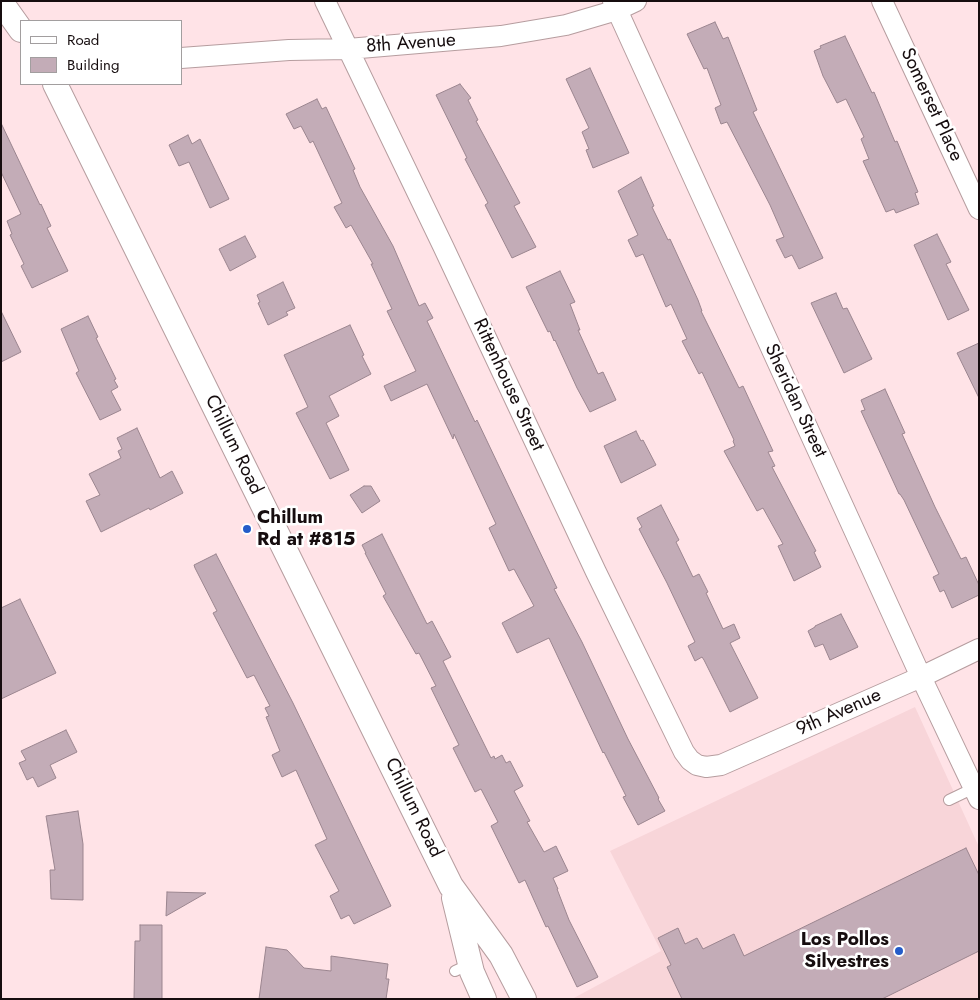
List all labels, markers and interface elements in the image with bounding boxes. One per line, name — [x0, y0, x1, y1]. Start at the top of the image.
legend — [20, 20, 182, 85]
text: Road — [67, 29, 99, 51]
street label: 8th Avenue — [365, 29, 457, 59]
street label: Somerset Place — [895, 45, 967, 165]
text: Building — [67, 54, 119, 76]
street label: Rittenhouse Street — [467, 315, 549, 455]
street label: Sheridan Street — [759, 341, 831, 461]
street label: Chillum Road — [199, 391, 267, 499]
place label: Chillum Rd at #815 — [257, 507, 355, 551]
marker: Chillum Rd at #815 — [241, 523, 253, 535]
street label: 9th Avenue — [793, 684, 885, 742]
street label: Chillum Road — [379, 754, 447, 862]
place label: Los Pollos Silvestres — [801, 929, 889, 973]
marker: Los Pollos Silvestres — [893, 945, 905, 957]

